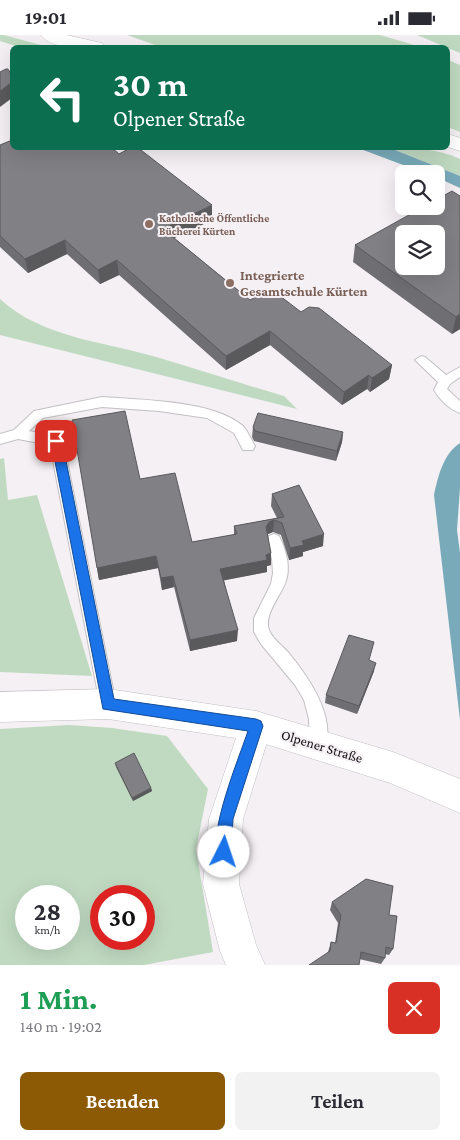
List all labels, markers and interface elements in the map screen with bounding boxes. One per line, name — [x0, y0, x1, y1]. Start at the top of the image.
text: 19:01 — [25, 7, 66, 28]
icon: left — [30, 65, 95, 130]
text: 30 m — [113, 65, 188, 104]
text: Olpener Straße — [113, 106, 245, 131]
map controls — [395, 165, 445, 275]
button: search — [395, 165, 445, 215]
place label: Katholische Öffentliche Bücherei Kürten — [159, 212, 269, 237]
marker: Katholische Öffentliche Bücherei Kürten — [143, 218, 155, 230]
button: layers — [395, 225, 445, 275]
place label: Integrierte Gesamtschule Kürten — [240, 267, 368, 299]
marker: Integrierte Gesamtschule Kürten — [224, 277, 236, 289]
pin — [35, 420, 77, 462]
icon: arrive — [42, 427, 70, 455]
street label: Olpener Straße — [279, 726, 365, 766]
position arrow — [197, 825, 249, 877]
speed limit sign: 30 — [90, 885, 155, 950]
text: 28 — [34, 898, 61, 925]
text: km/h — [35, 923, 60, 937]
text: 1 Min. — [20, 982, 97, 1015]
button: close — [388, 982, 440, 1034]
text: 140 m · 19:02 — [20, 1018, 102, 1035]
button: Beenden — [20, 1072, 225, 1130]
button: Teilen — [235, 1072, 440, 1130]

